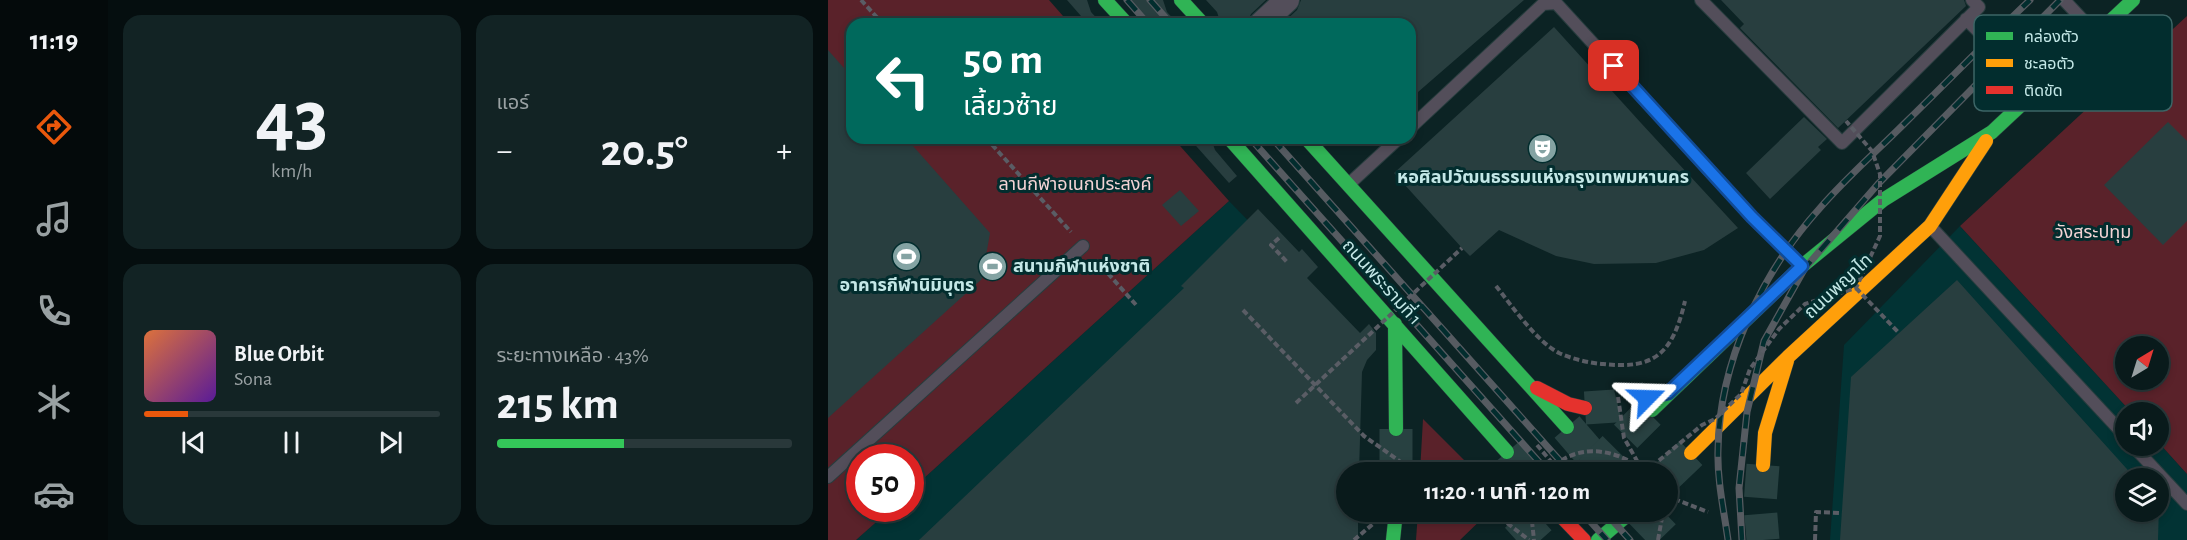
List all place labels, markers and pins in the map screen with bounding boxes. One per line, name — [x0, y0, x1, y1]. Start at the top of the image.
pin — [1588, 40, 1639, 91]
theatre icon: หอศิลปวัฒนธรรมแห่งกรุงเทพมหานคร — [1527, 132, 1559, 164]
place label: หอศิลปวัฒนธรรมแห่งกรุงเทพมหานคร — [1397, 167, 1689, 188]
sports icon: อาคารกีฬานิมิบุตร — [891, 240, 923, 272]
sports icon: สนามกีฬาแห่งชาติ — [976, 250, 1008, 282]
place label: สนามกีฬาแห่งชาติ — [1013, 256, 1150, 276]
place label: อาคารกีฬานิมิบุตร — [840, 276, 974, 296]

